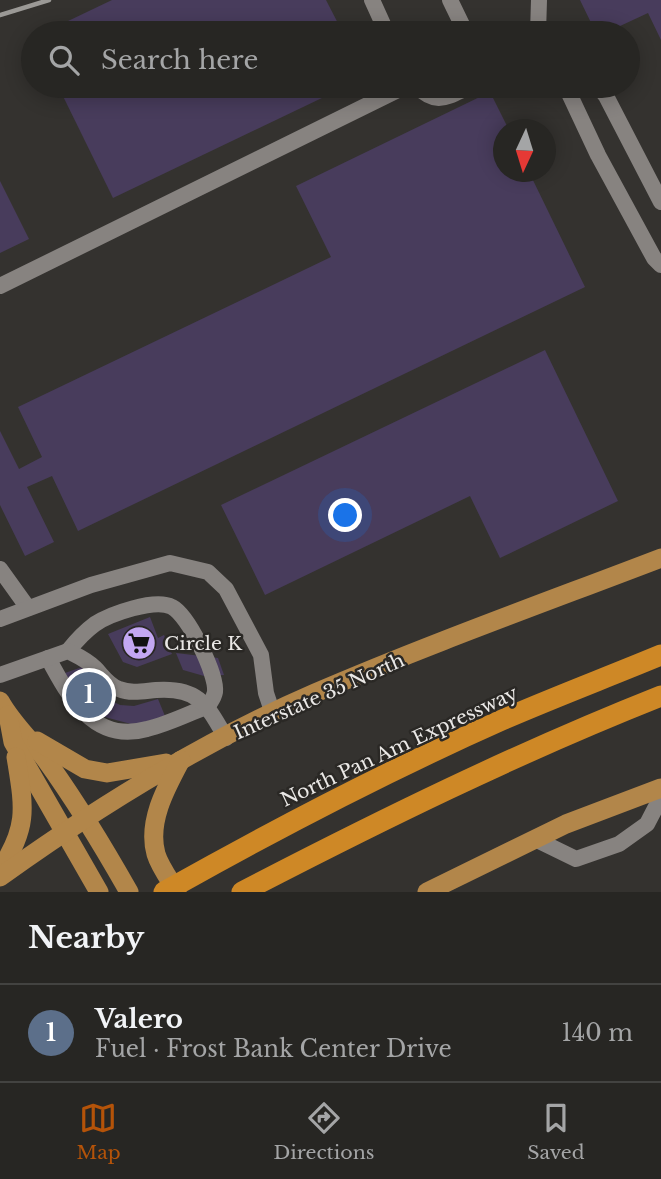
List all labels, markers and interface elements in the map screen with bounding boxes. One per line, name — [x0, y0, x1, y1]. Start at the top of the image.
search box — [21, 21, 640, 98]
icon: search — [45, 41, 83, 79]
text: Search here — [101, 44, 258, 76]
north arrow — [493, 119, 556, 182]
your location — [328, 498, 362, 532]
supermarket icon: Circle K — [120, 624, 158, 662]
place label: Circle K — [164, 632, 243, 655]
street label: Interstate 35 North — [230, 648, 408, 744]
pin: 1 — [66, 669, 112, 721]
street label: North Pan Am Expressway — [277, 681, 521, 812]
text: Nearby — [28, 919, 144, 956]
text: Valero — [95, 1003, 183, 1035]
text: 1 — [46, 1019, 56, 1047]
text: 140 m — [562, 1019, 633, 1047]
text: Fuel · Frost Bank Center Drive — [95, 1035, 452, 1063]
tab: Map — [76, 1099, 121, 1164]
tab: Directions — [273, 1099, 374, 1164]
tab: Saved — [527, 1099, 585, 1164]

